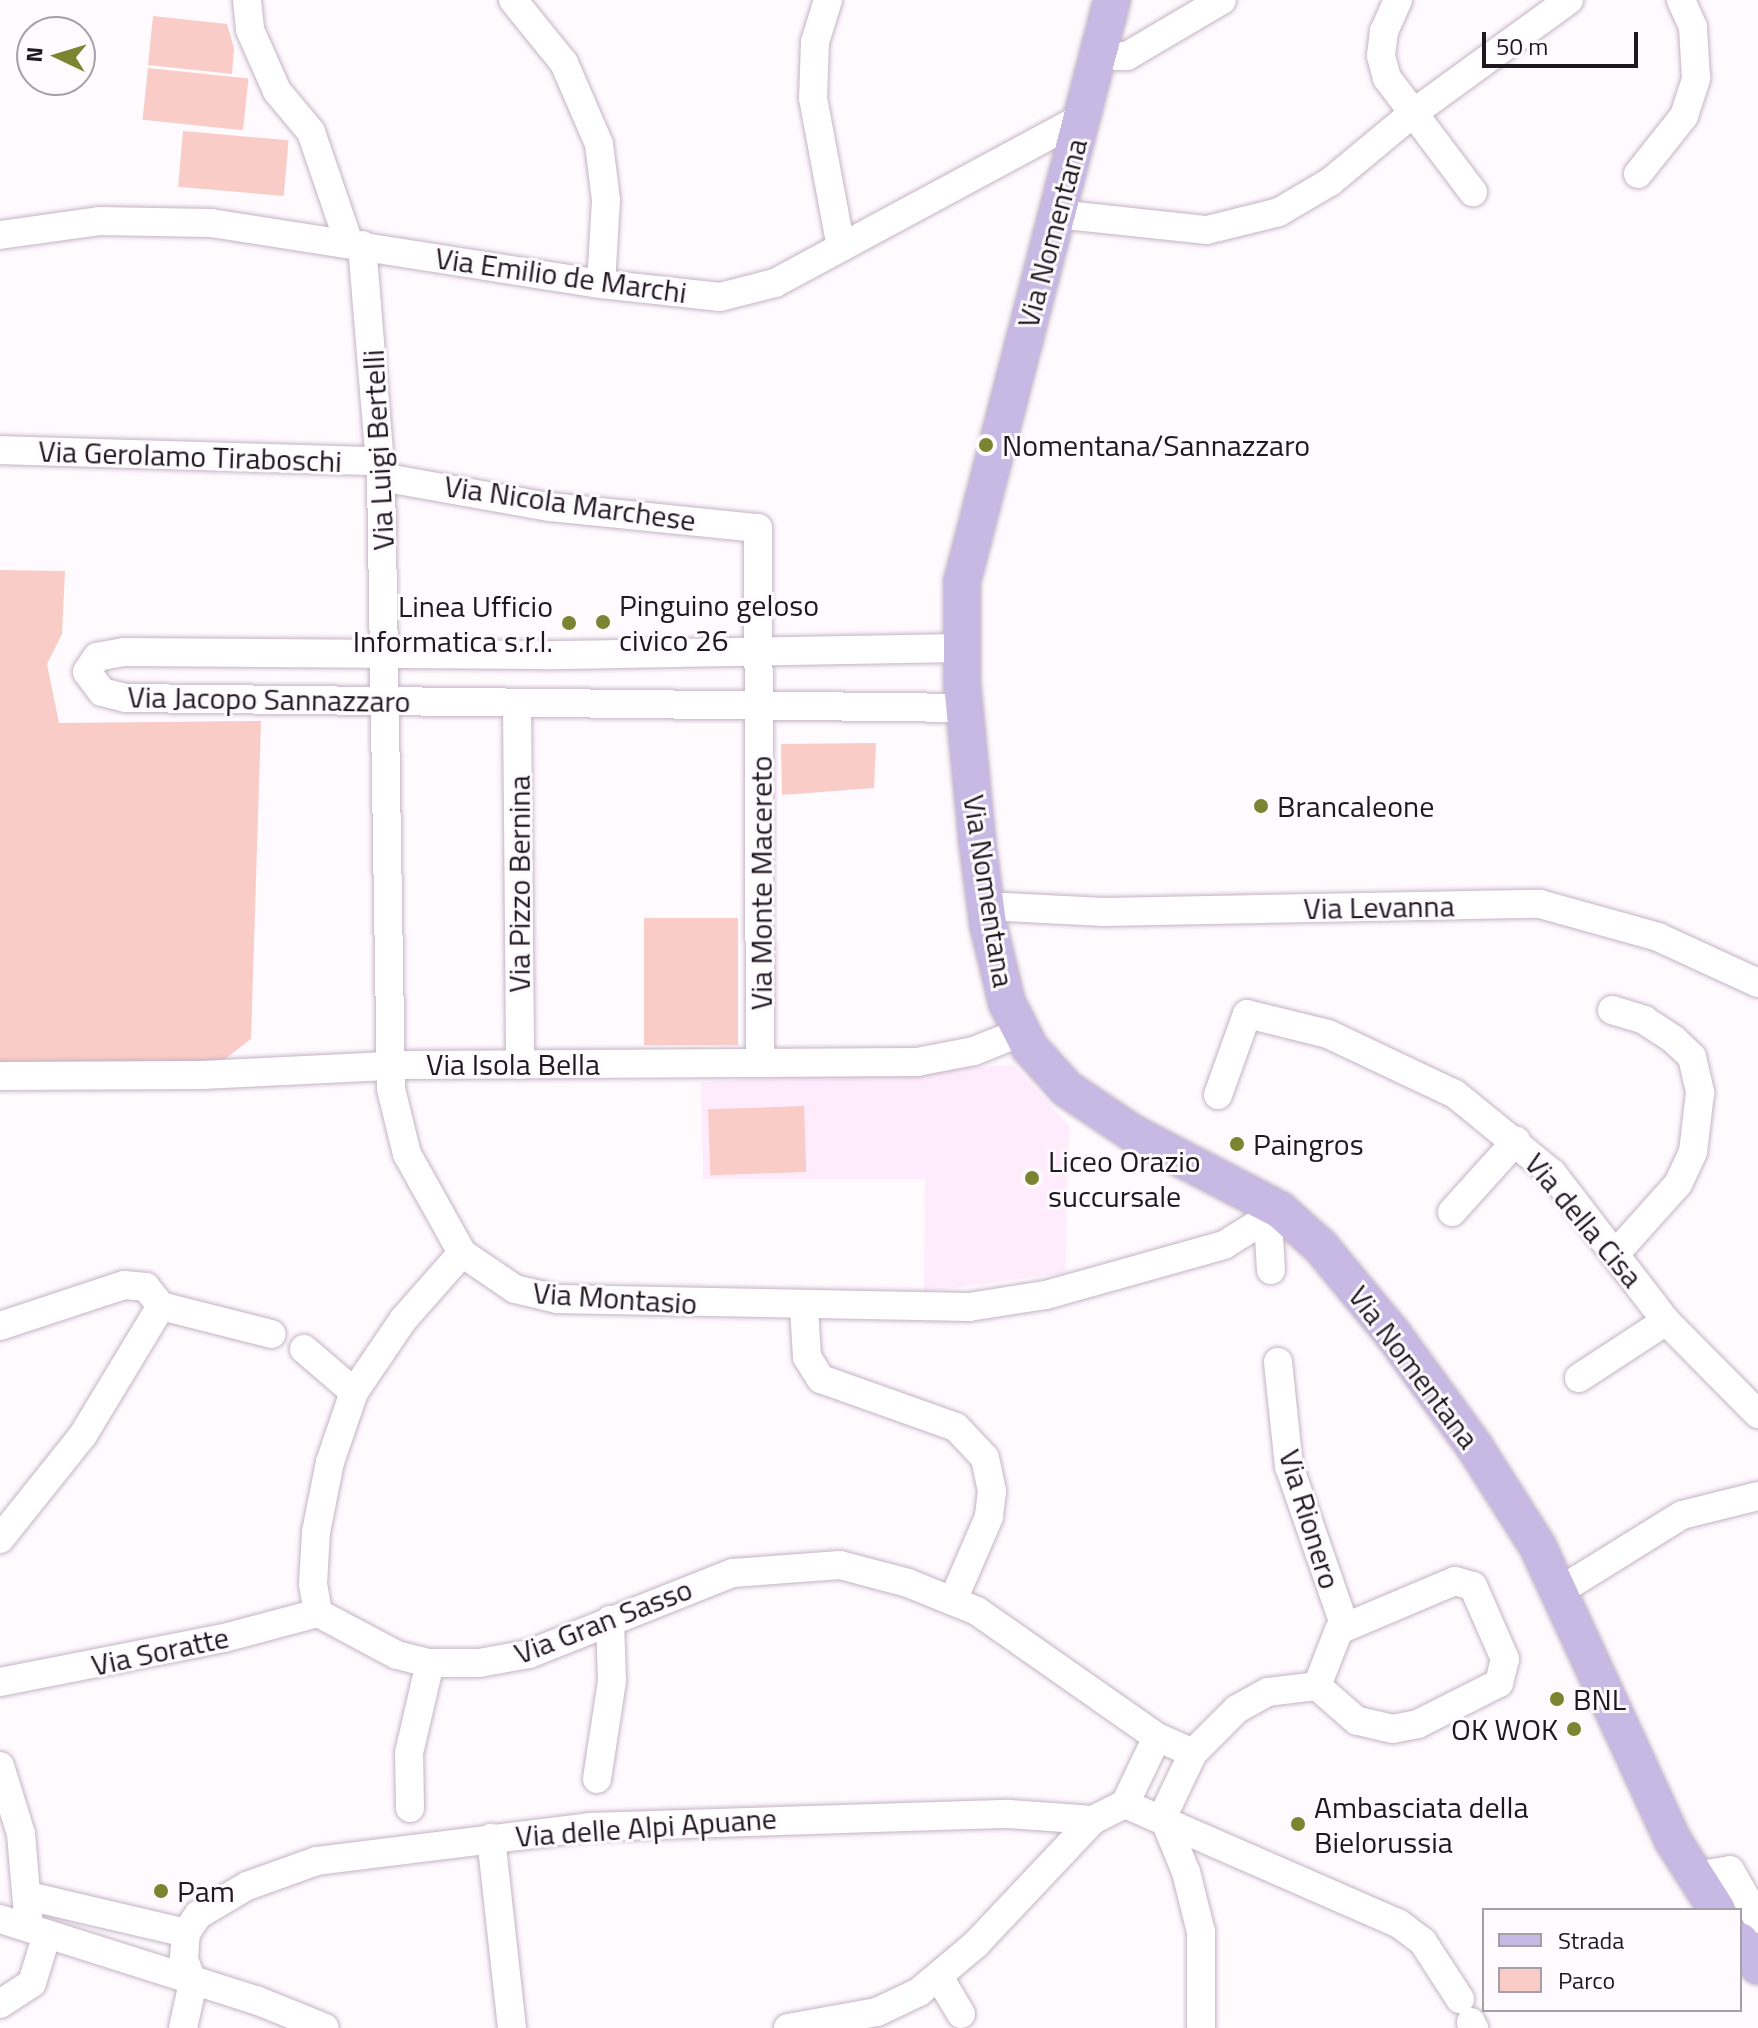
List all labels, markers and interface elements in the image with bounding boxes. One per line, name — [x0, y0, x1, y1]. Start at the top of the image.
north arrow — [16, 16, 96, 96]
scale bar — [1486, 16, 1642, 66]
text: 50 m — [1496, 28, 1548, 64]
text: N — [17, 46, 52, 63]
street label: Via Nomentana — [1009, 134, 1095, 332]
street label: Via Emilio de Marchi — [433, 240, 689, 310]
street label: Via Luigi Bertelli — [355, 349, 401, 551]
place label: Nomentana/Sannazzaro — [1002, 427, 1310, 463]
street label: Via Gerolamo Tiraboschi — [38, 433, 342, 479]
marker: Nomentana/Sannazzaro — [977, 436, 995, 454]
street label: Via Nicola Marchese — [442, 468, 698, 538]
place label: Pinguino geloso civico 26 — [619, 587, 819, 658]
place label: Linea Ufficio Informatica s.r.l. — [353, 588, 553, 658]
marker: Pinguino geloso civico 26 — [594, 613, 612, 631]
marker: Linea Ufficio Informatica s.r.l. — [560, 614, 578, 632]
street label: Via Jacopo Sannazzaro — [127, 679, 411, 719]
street label: Via Monte Macereto — [743, 756, 779, 1010]
street label: Via Pizzo Bernina — [501, 775, 537, 993]
place label: Brancaleone — [1277, 788, 1434, 824]
street label: Via Nomentana — [956, 792, 1022, 990]
marker: Brancaleone — [1252, 797, 1270, 815]
street label: Via Levanna — [1303, 888, 1455, 926]
street label: Via Isola Bella — [426, 1046, 600, 1082]
place label: Paingros — [1253, 1126, 1364, 1162]
marker: Paingros — [1228, 1135, 1246, 1153]
place label: Liceo Orazio succursale — [1048, 1143, 1201, 1214]
street label: Via della Cisa — [1517, 1146, 1651, 1294]
marker: Liceo Orazio succursale — [1023, 1169, 1041, 1187]
street label: Via Montasio — [532, 1274, 698, 1322]
street label: Via Nomentana — [1341, 1278, 1487, 1456]
street label: Via Rionero — [1272, 1445, 1348, 1593]
street label: Via Gran Sasso — [509, 1571, 697, 1671]
street label: Via Soratte — [88, 1619, 232, 1683]
place label: BNL — [1573, 1681, 1626, 1717]
marker: BNL — [1548, 1690, 1566, 1708]
place label: OK WOK — [1451, 1711, 1558, 1747]
marker: OK WOK — [1565, 1720, 1583, 1738]
place label: Ambasciata della Bielorussia — [1314, 1789, 1528, 1860]
street label: Via delle Alpi Apuane — [514, 1800, 778, 1854]
marker: Ambasciata della Bielorussia — [1289, 1815, 1307, 1833]
place label: Pam — [177, 1873, 235, 1909]
marker: Pam — [152, 1882, 170, 1900]
legend — [1482, 1908, 1742, 2012]
text: Strada — [1558, 1922, 1624, 1958]
text: Parco — [1558, 1962, 1615, 1998]

